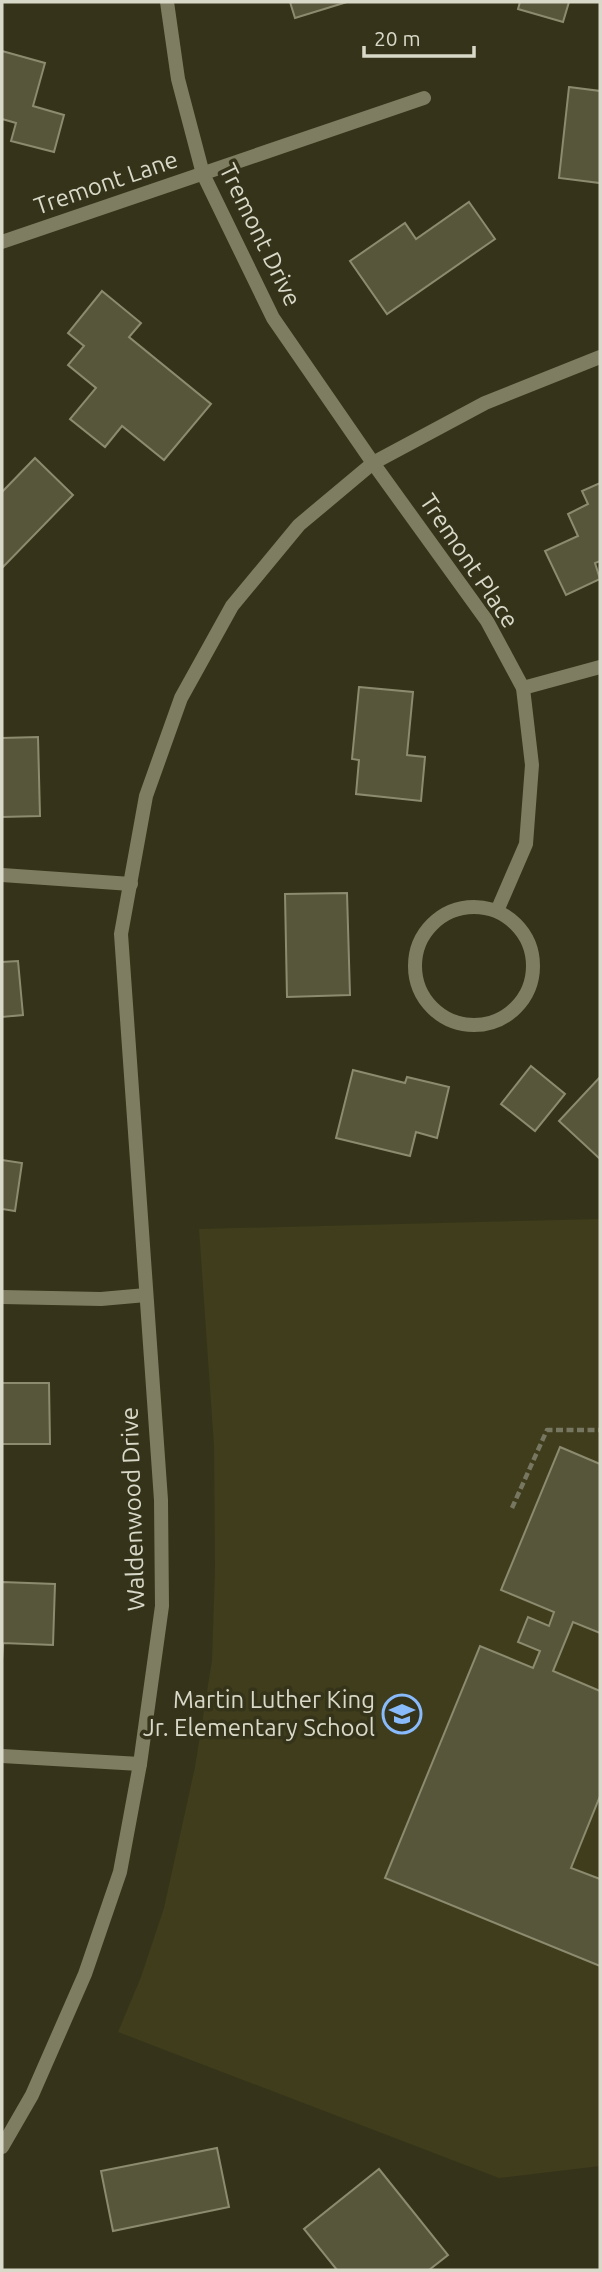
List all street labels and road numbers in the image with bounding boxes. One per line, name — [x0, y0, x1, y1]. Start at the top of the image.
street label: Tremont Lane — [31, 145, 181, 220]
street label: Tremont Drive — [214, 159, 307, 310]
street label: Tremont Place — [415, 489, 524, 633]
street label: Waldenwood Drive — [115, 1406, 150, 1612]

